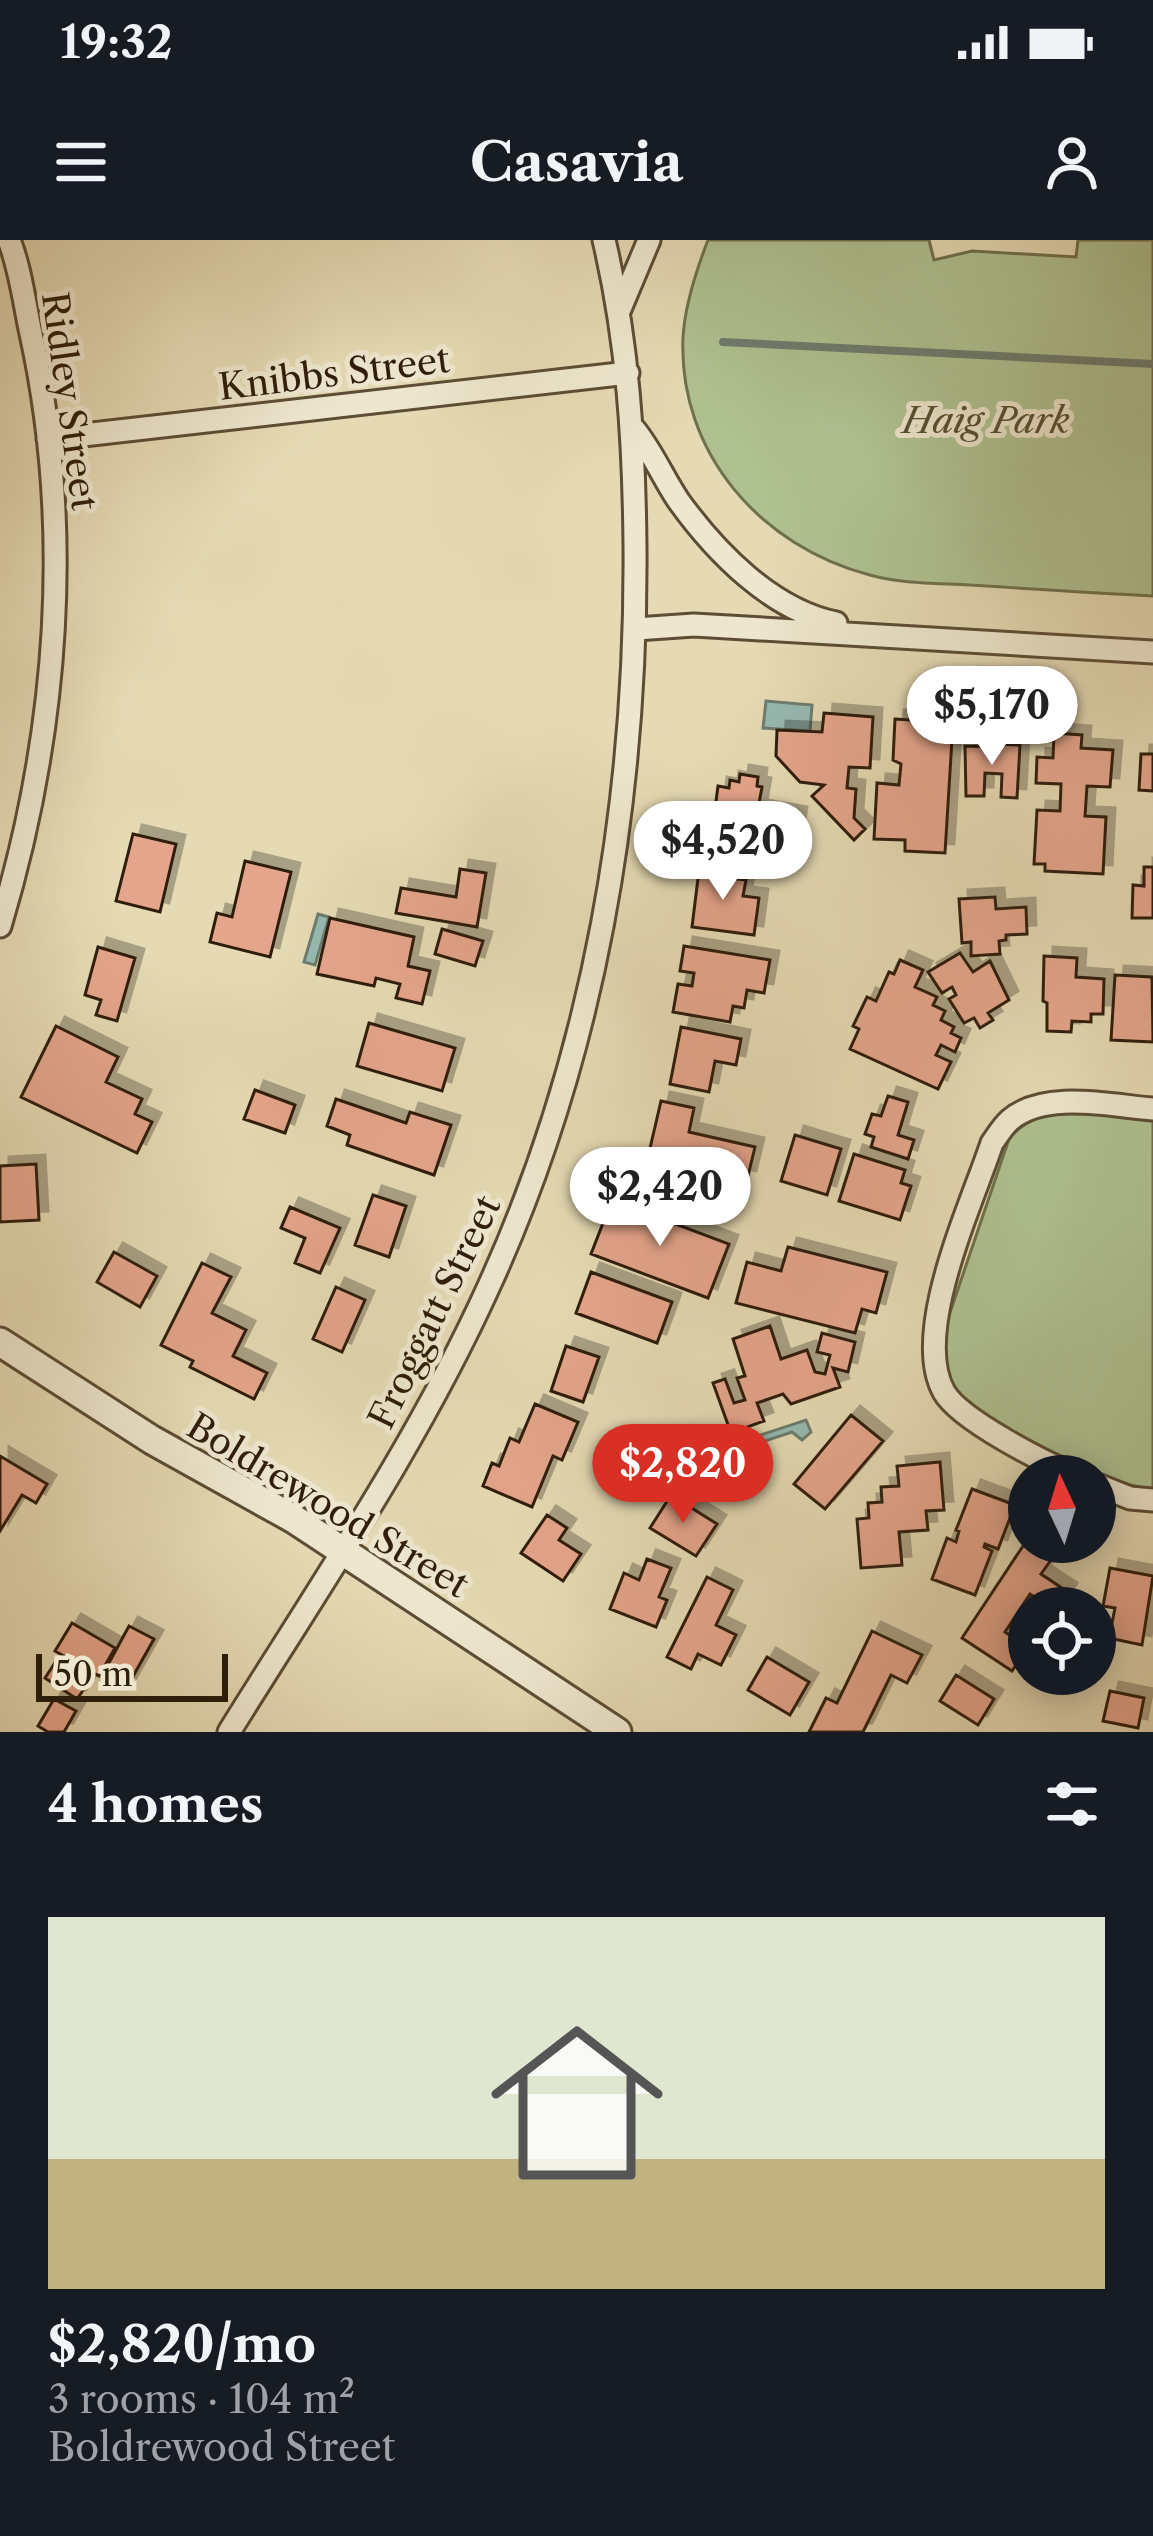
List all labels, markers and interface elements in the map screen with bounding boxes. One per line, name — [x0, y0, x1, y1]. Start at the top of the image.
text: 19:32 — [60, 14, 172, 70]
icon: menu — [48, 129, 114, 195]
text: Casavia — [470, 129, 683, 195]
icon: person — [1039, 129, 1105, 195]
street label: Ridley Street — [33, 289, 107, 513]
street label: Knibbs Street — [216, 337, 452, 409]
park label: Haig Park — [899, 398, 1070, 442]
pin: $5,170 — [894, 666, 1090, 768]
text: $5,170 — [934, 681, 1050, 729]
pin: $4,520 — [625, 801, 821, 903]
text: $4,520 — [660, 816, 786, 864]
pin: $2,420 — [562, 1147, 758, 1249]
text: $2,420 — [597, 1162, 723, 1210]
street label: Froggatt Street — [359, 1188, 510, 1436]
street label: Boldrewood Street — [179, 1404, 477, 1607]
pin: $2,820 — [585, 1424, 781, 1526]
text: $2,820 — [619, 1439, 747, 1487]
north arrow — [1008, 1455, 1116, 1563]
map controls — [1008, 1455, 1116, 1695]
button: locate — [1008, 1587, 1116, 1695]
scale bar — [36, 1648, 228, 1701]
text: 50 m — [54, 1654, 132, 1695]
icon: filters — [1039, 1771, 1105, 1837]
text: 4 homes — [48, 1773, 263, 1835]
icon: home — [469, 1995, 685, 2211]
text: $2,820/mo — [48, 2313, 316, 2375]
text: 3 rooms · 104 m² — [48, 2375, 355, 2423]
text: Boldrewood Street — [48, 2423, 395, 2471]

